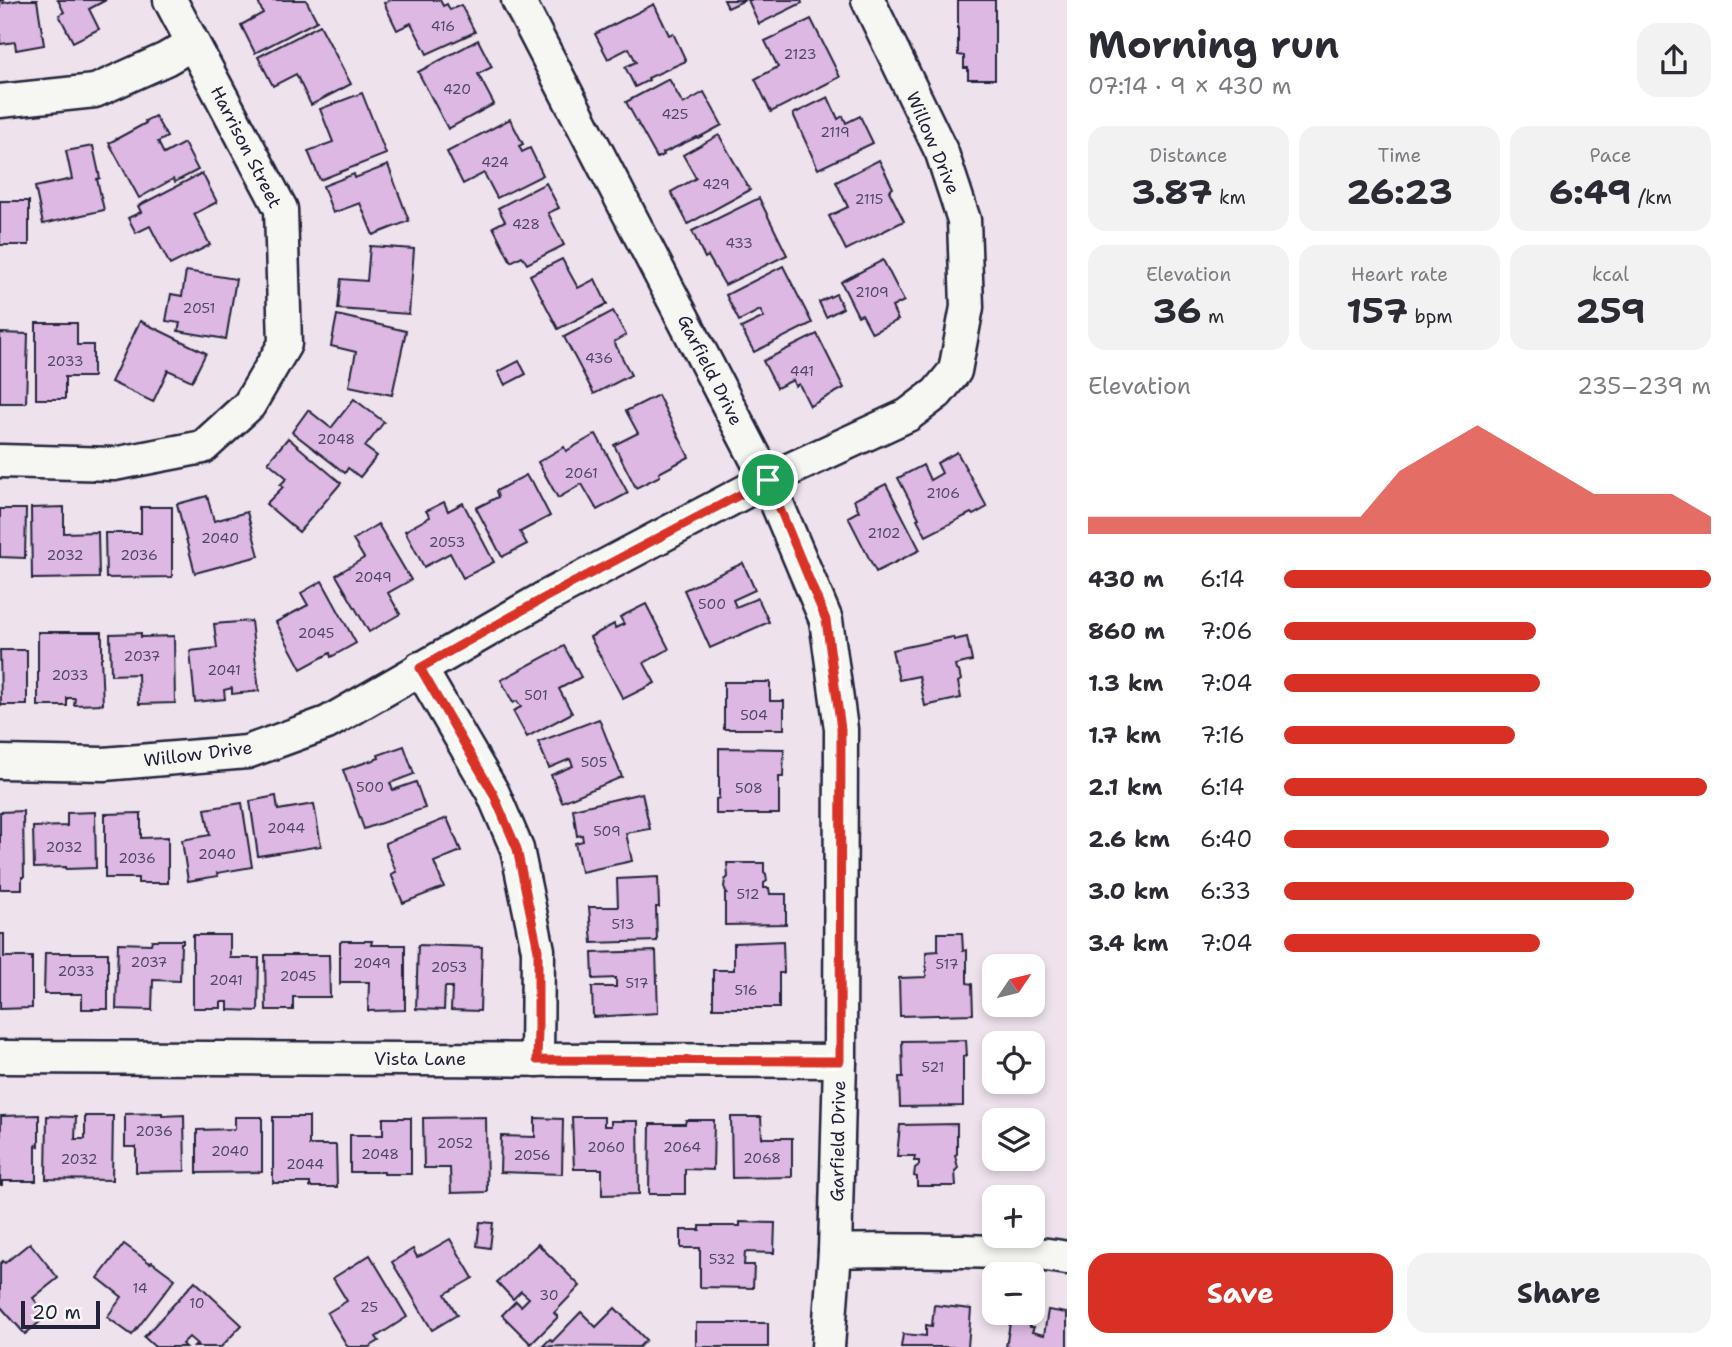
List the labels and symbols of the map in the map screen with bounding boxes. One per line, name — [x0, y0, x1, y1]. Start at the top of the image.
house number: 416 — [431, 17, 455, 35]
house number: 2123 — [783, 45, 817, 63]
house number: 420 — [443, 80, 471, 98]
street label: Harrison Street — [205, 82, 287, 212]
street label: Willow Drive — [901, 88, 965, 198]
house number: 425 — [662, 105, 688, 123]
house number: 2119 — [820, 123, 850, 141]
house number: 424 — [481, 153, 509, 171]
house number: 429 — [702, 175, 730, 193]
house number: 2115 — [855, 190, 883, 208]
house number: 428 — [512, 215, 540, 233]
house number: 433 — [725, 234, 753, 252]
house number: 2109 — [855, 283, 889, 301]
house number: 2051 — [183, 299, 215, 317]
street label: Garfield Drive — [672, 311, 748, 429]
house number: 436 — [585, 349, 613, 367]
house number: 2033 — [46, 352, 84, 370]
house number: 441 — [790, 362, 814, 380]
house number: 2048 — [317, 430, 355, 448]
pin — [738, 450, 798, 510]
house number: 2061 — [564, 464, 598, 482]
house number: 2106 — [926, 484, 960, 502]
house number: 2102 — [867, 524, 901, 542]
house number: 2040 — [201, 529, 239, 547]
house number: 2053 — [429, 533, 465, 551]
house number: 2032 — [46, 546, 84, 564]
house number: 2036 — [120, 546, 158, 564]
house number: 2049 — [354, 568, 392, 586]
house number: 500 — [698, 595, 726, 613]
house number: 2045 — [298, 624, 334, 642]
house number: 2037 — [124, 647, 160, 665]
house number: 2041 — [207, 661, 241, 679]
house number: 2033 — [51, 666, 89, 684]
house number: 501 — [524, 686, 548, 704]
house number: 504 — [740, 706, 768, 724]
street label: Willow Drive — [142, 735, 254, 773]
house number: 505 — [581, 753, 607, 771]
house number: 500 — [356, 778, 384, 796]
house number: 508 — [735, 779, 763, 797]
house number: 2044 — [267, 819, 305, 837]
house number: 509 — [593, 822, 621, 840]
house number: 2032 — [45, 838, 83, 856]
house number: 2040 — [198, 845, 236, 863]
house number: 2036 — [118, 849, 156, 867]
house number: 512 — [737, 885, 759, 903]
house number: 513 — [612, 915, 634, 933]
house number: 2037 — [131, 953, 167, 971]
house number: 2049 — [353, 954, 391, 972]
north arrow — [982, 954, 1045, 1017]
house number: 517 — [936, 955, 958, 973]
house number: 2053 — [431, 958, 467, 976]
house number: 2033 — [57, 962, 95, 980]
house number: 2045 — [280, 967, 316, 985]
house number: 2041 — [209, 971, 243, 989]
house number: 517 — [626, 974, 648, 992]
house number: 516 — [734, 981, 758, 999]
street label: Vista Lane — [374, 1047, 466, 1071]
house number: 521 — [922, 1058, 944, 1076]
street label: Garfield Drive — [825, 1080, 851, 1202]
house number: 2036 — [135, 1122, 173, 1140]
house number: 2052 — [437, 1134, 473, 1152]
house number: 2060 — [587, 1138, 625, 1156]
house number: 2064 — [663, 1138, 701, 1156]
house number: 2040 — [211, 1142, 249, 1160]
house number: 2048 — [361, 1145, 399, 1163]
house number: 2056 — [513, 1146, 551, 1164]
house number: 2068 — [743, 1149, 781, 1167]
house number: 2032 — [60, 1150, 98, 1168]
house number: 2044 — [286, 1155, 324, 1173]
house number: 532 — [709, 1250, 735, 1268]
house number: 14 — [132, 1279, 148, 1297]
house number: 30 — [539, 1286, 559, 1304]
house number: 10 — [189, 1294, 205, 1312]
scale bar — [21, 1298, 100, 1330]
house number: 25 — [360, 1298, 378, 1316]

